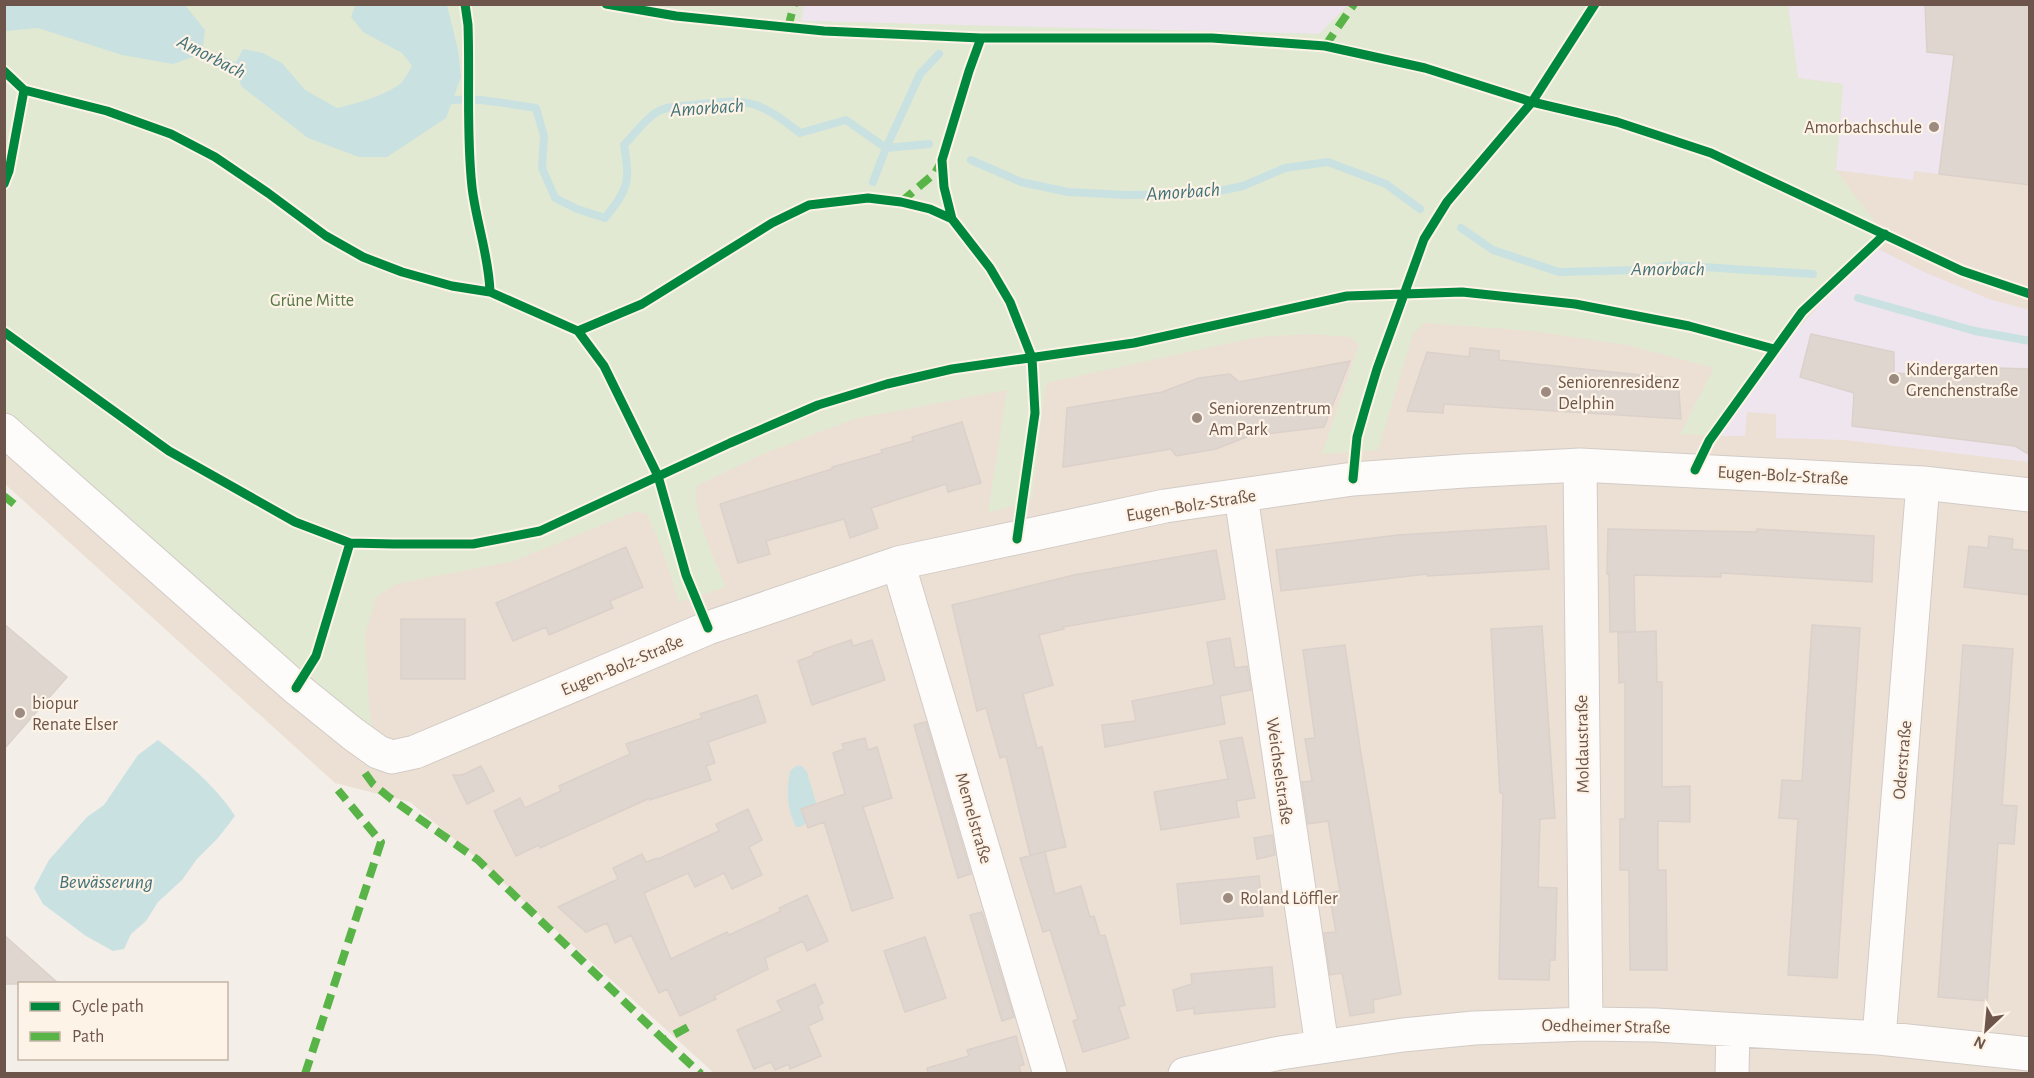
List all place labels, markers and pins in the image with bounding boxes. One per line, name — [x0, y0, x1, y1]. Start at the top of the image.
place label: Amorbachschule — [1804, 119, 1922, 137]
marker: Amorbachschule — [1927, 120, 1941, 134]
place label: Kindergarten Grenchenstraße — [1906, 361, 2018, 400]
marker: Kindergarten Grenchenstraße — [1887, 372, 1901, 386]
place label: Seniorenresidenz Delphin — [1558, 374, 1679, 413]
marker: Seniorenresidenz Delphin — [1539, 385, 1553, 399]
place label: Seniorenzentrum Am Park — [1209, 400, 1331, 439]
marker: Seniorenzentrum Am Park — [1190, 411, 1204, 425]
place label: biopur Renate Elser — [32, 695, 118, 734]
marker: biopur Renate Elser — [13, 706, 27, 720]
place label: Roland Löffler — [1240, 890, 1338, 908]
marker: Roland Löffler — [1221, 891, 1235, 905]

